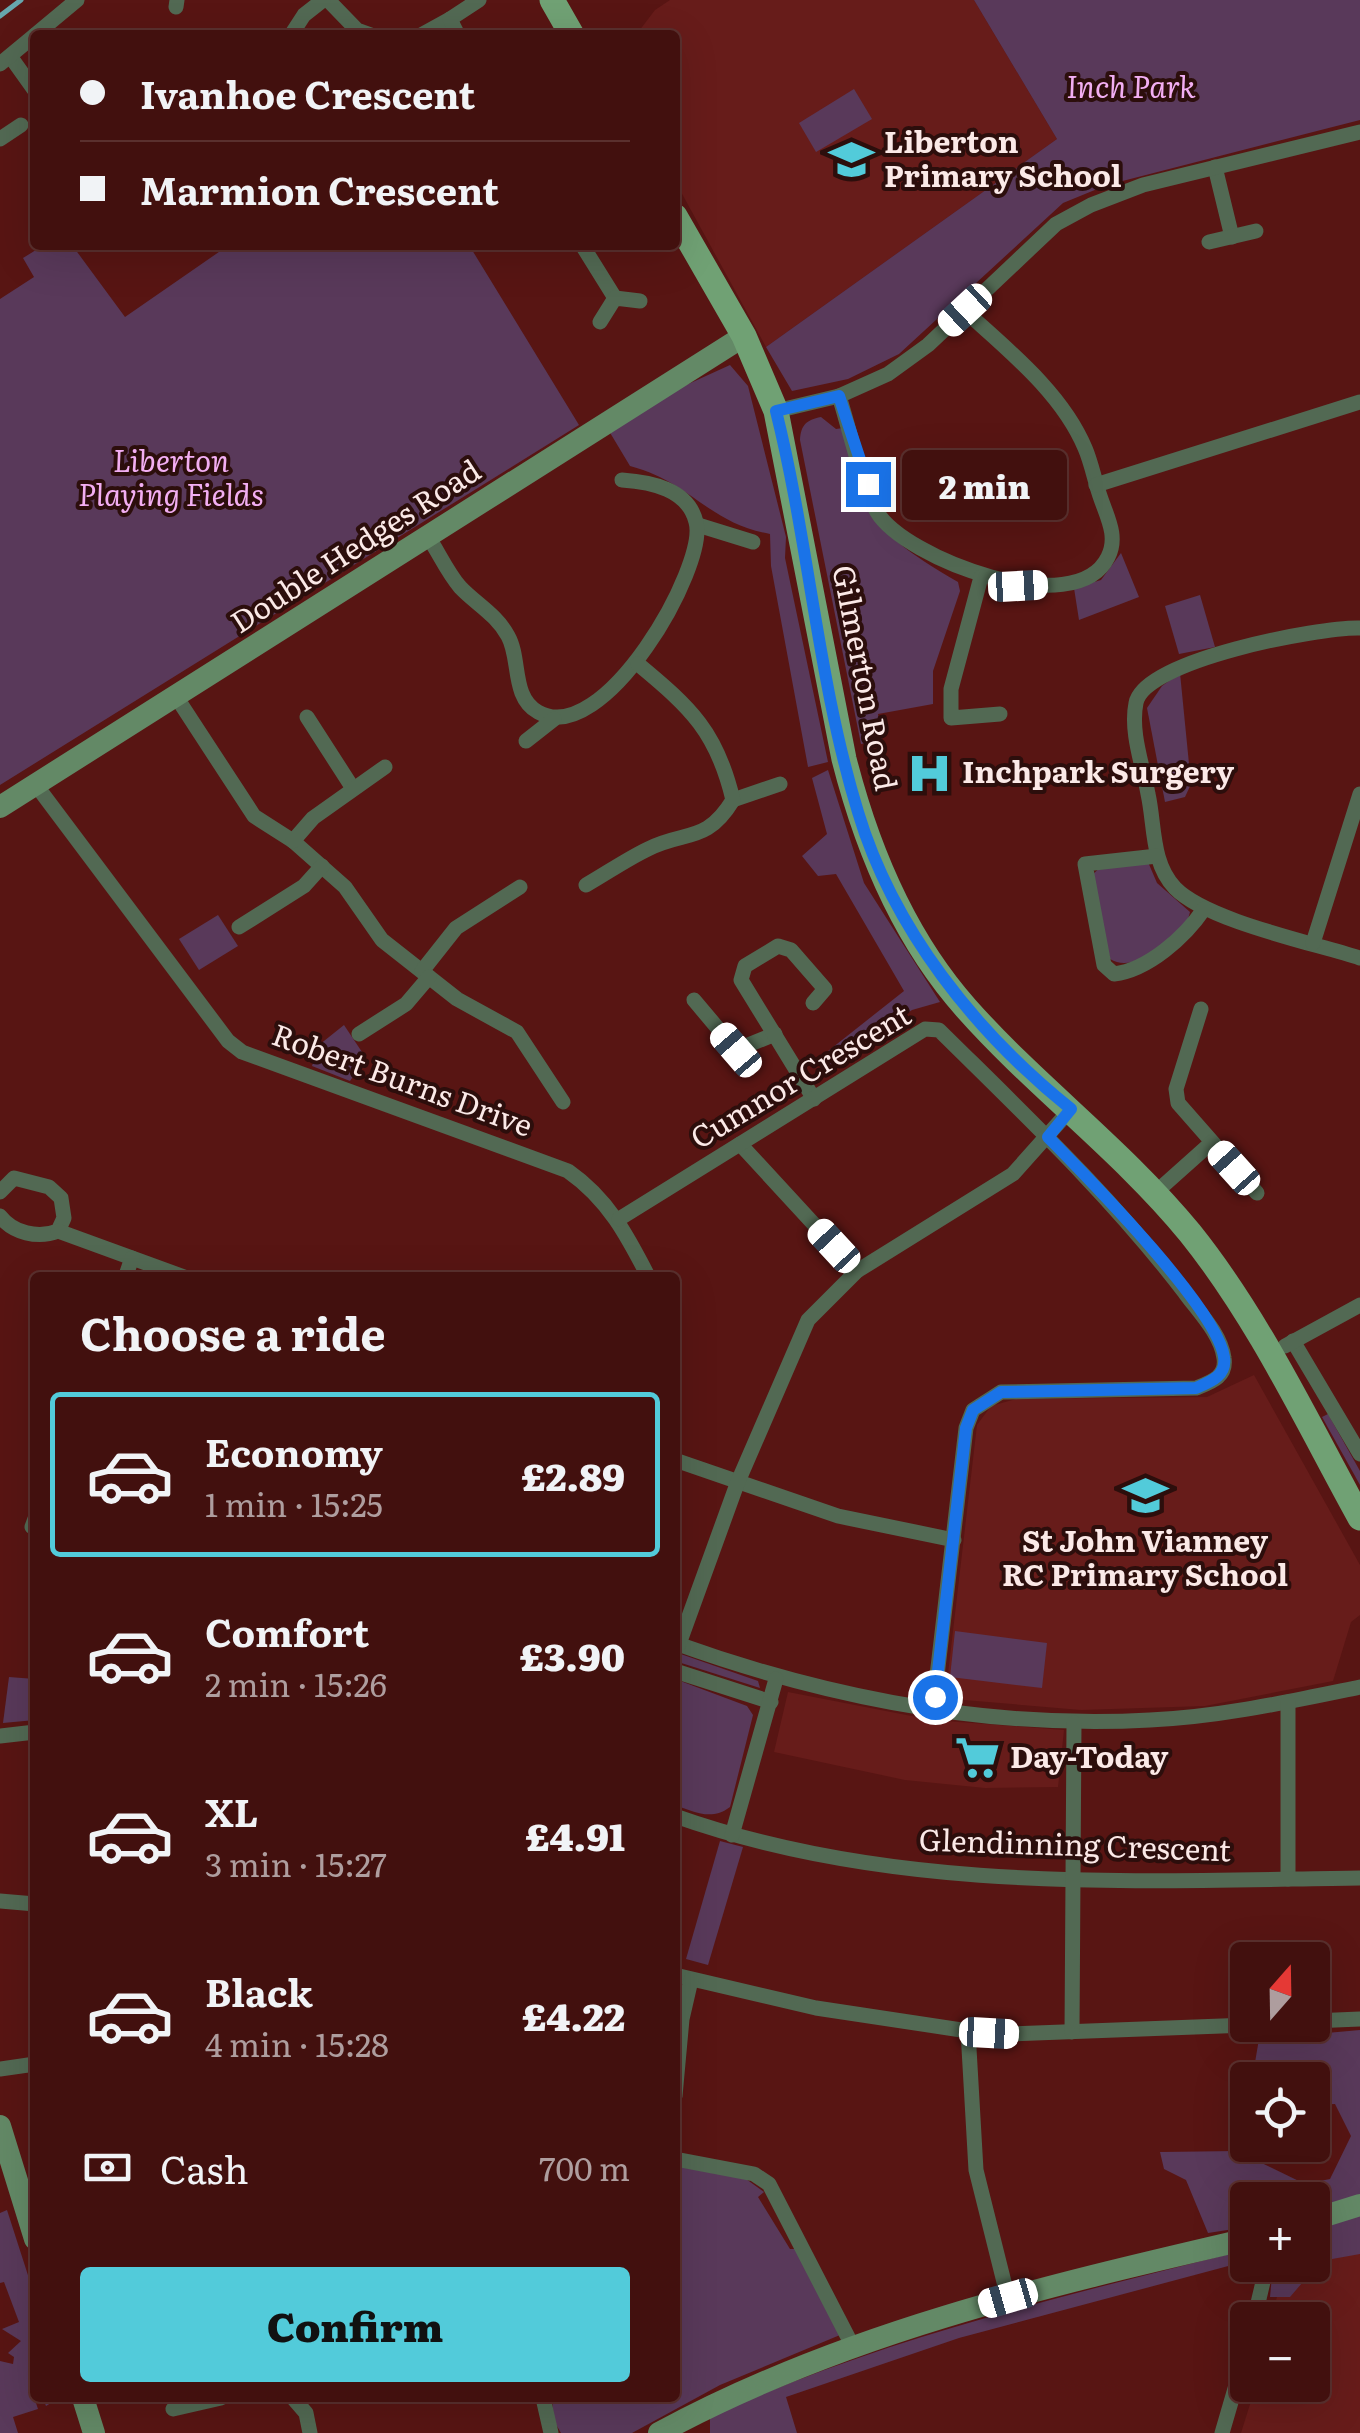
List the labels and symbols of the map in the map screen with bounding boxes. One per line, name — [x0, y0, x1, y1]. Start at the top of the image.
park label: Inch Park — [1066, 63, 1196, 107]
place label: Liberton Primary School — [884, 118, 1122, 196]
school or university icon: Liberton Primary School — [827, 136, 875, 184]
car — [933, 279, 997, 341]
park label: Liberton Playing Fields — [78, 437, 264, 515]
street label: Double Hedges Road — [221, 447, 488, 642]
callout: 2 min — [903, 449, 1068, 519]
route end — [846, 462, 891, 507]
street label: Gilmerton Road — [824, 561, 910, 794]
car — [987, 569, 1049, 603]
place label: Inchpark Surgery — [962, 748, 1235, 792]
hospital icon: Inchpark Surgery — [905, 749, 953, 797]
street label: Cumnor Crescent — [681, 991, 918, 1158]
street label: Robert Burns Drive — [267, 1011, 539, 1146]
car — [705, 1018, 767, 1082]
car — [1203, 1136, 1265, 1200]
car — [803, 1214, 865, 1278]
school or university icon: St John Vianney RC Primary School — [1121, 1471, 1169, 1519]
place label: St John Vianney RC Primary School — [1002, 1517, 1288, 1595]
route start — [913, 1675, 958, 1720]
place label: Day-Today — [1010, 1733, 1169, 1777]
supermarket icon: Day-Today — [953, 1734, 1001, 1782]
street label: Glendinning Crescent — [918, 1816, 1232, 1870]
north arrow — [1230, 1942, 1330, 2042]
car — [958, 2016, 1020, 2050]
car — [975, 2275, 1041, 2321]

